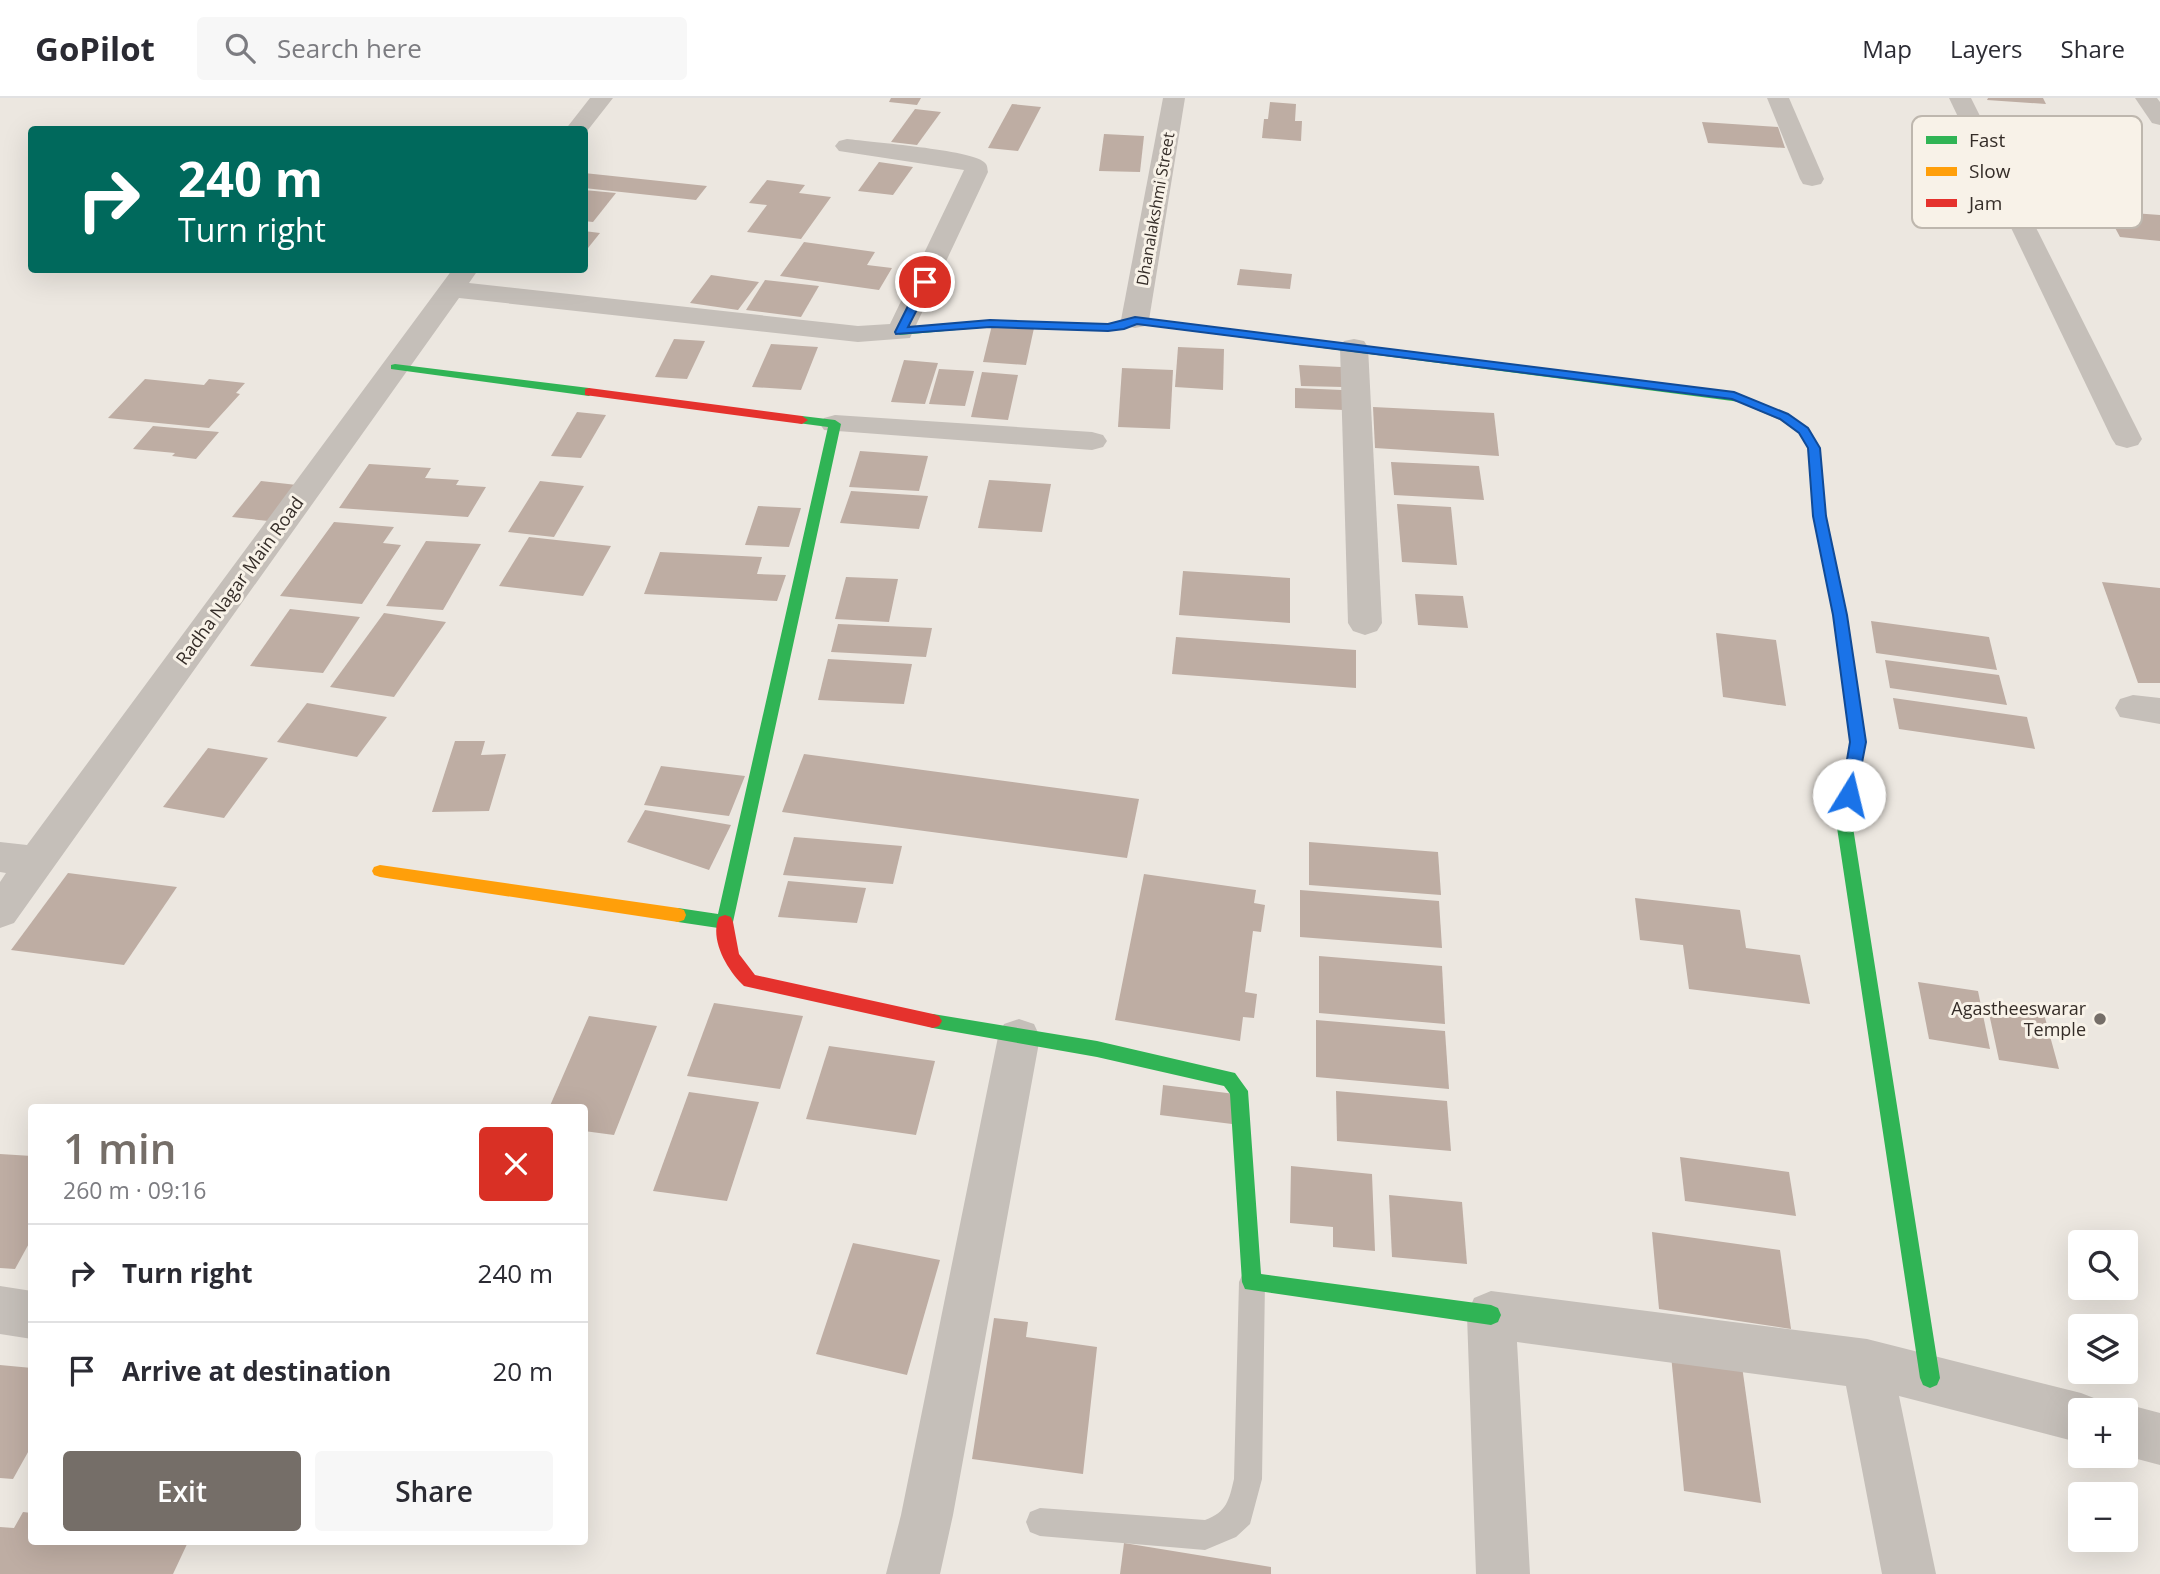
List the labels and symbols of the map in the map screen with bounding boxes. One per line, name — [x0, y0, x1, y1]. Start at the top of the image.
legend — [1912, 116, 2142, 228]
text: Fast — [1969, 127, 2005, 153]
street label: Dhanalakshmi Street — [1131, 130, 1179, 287]
text: Slow — [1969, 158, 2011, 184]
text: Jam — [1967, 190, 2002, 216]
pin — [895, 252, 955, 312]
street label: Radha Nagar Main Road — [170, 491, 308, 669]
position arrow — [1812, 758, 1886, 832]
place label: Agastheeswarar Temple — [1951, 996, 2087, 1041]
marker: Agastheeswarar Temple — [2092, 1011, 2108, 1027]

